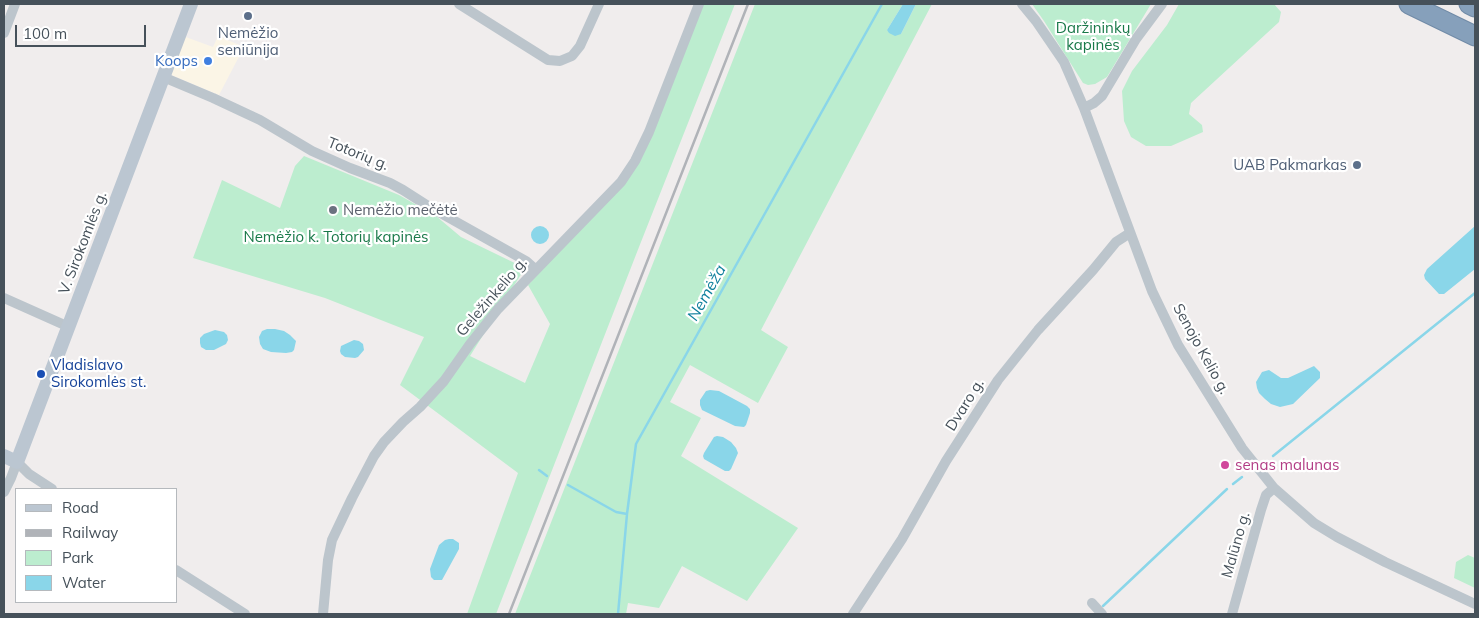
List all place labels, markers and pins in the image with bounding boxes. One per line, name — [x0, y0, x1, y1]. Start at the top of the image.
marker: Nemėžio seniūnija — [242, 10, 254, 22]
place label: Nemėžio seniūnija — [217, 24, 279, 59]
place label: Koops — [155, 52, 198, 70]
marker: Koops — [202, 55, 214, 67]
place label: UAB Pakmarkas — [1233, 156, 1347, 174]
marker: UAB Pakmarkas — [1351, 159, 1363, 171]
place label: Nemėžio mečėtė — [343, 201, 458, 219]
marker: Nemėžio mečėtė — [327, 204, 339, 216]
place label: Vladislavo Sirokomlės st. — [51, 356, 146, 391]
marker: Vladislavo Sirokomlės st. — [35, 368, 47, 380]
place label: senas malunas — [1235, 456, 1339, 474]
marker: senas malunas — [1219, 459, 1231, 471]

